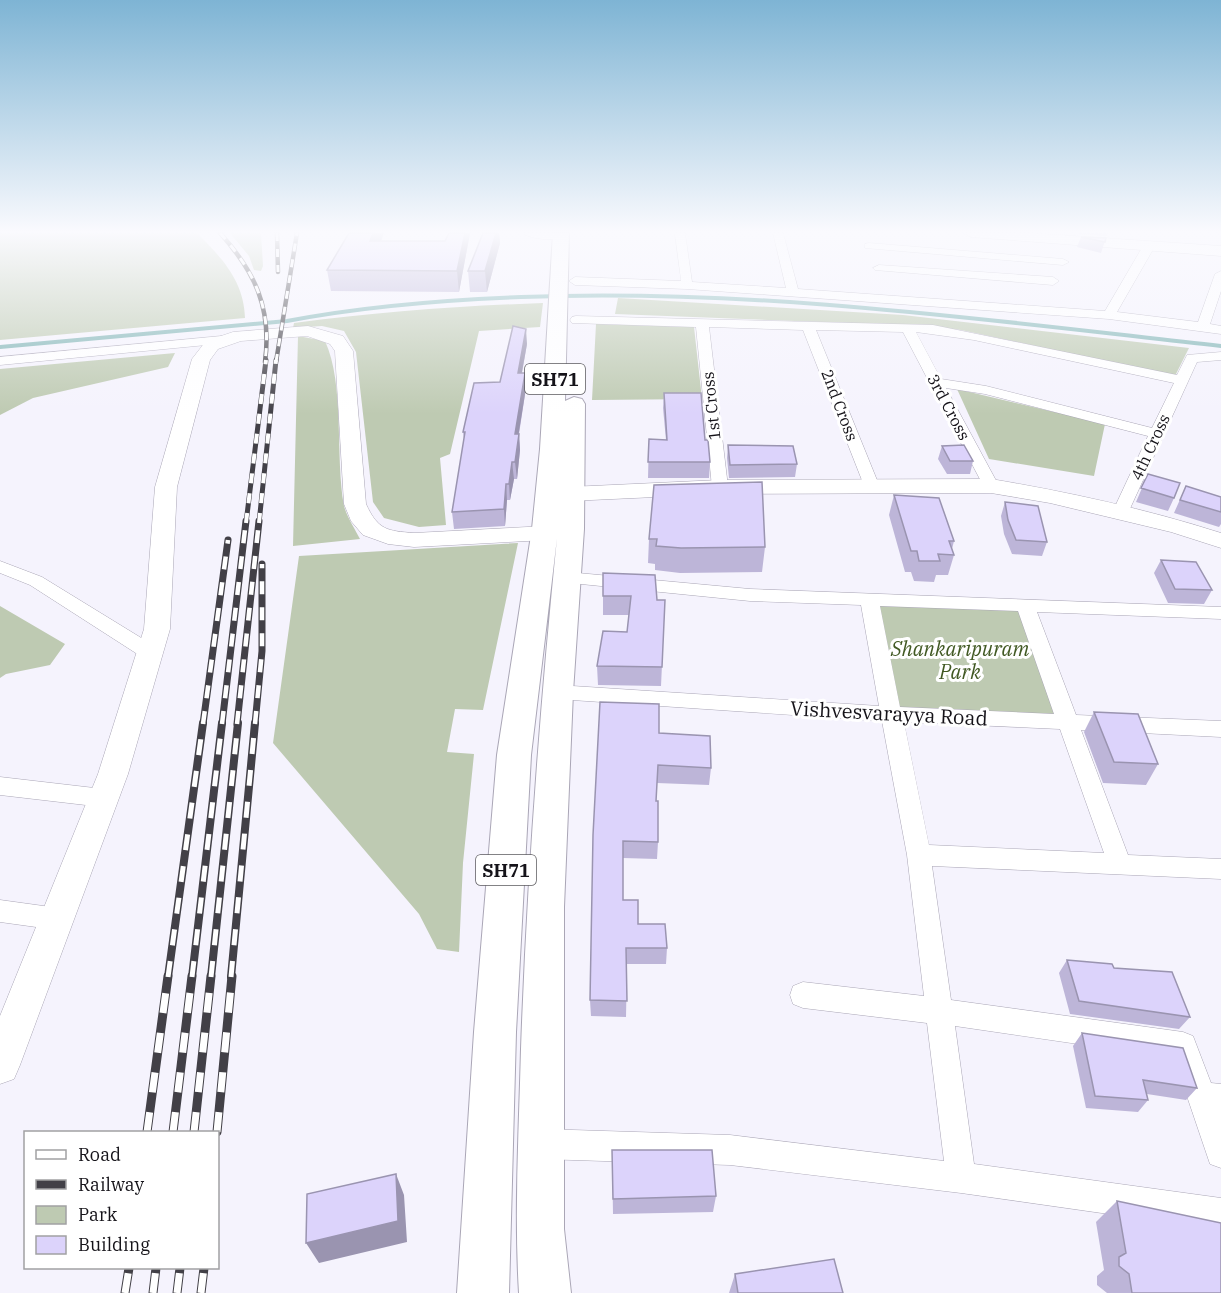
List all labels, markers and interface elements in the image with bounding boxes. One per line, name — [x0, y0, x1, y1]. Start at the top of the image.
road number: SH71 — [525, 364, 585, 394]
street label: 2nd Cross — [817, 366, 863, 444]
street label: 1st Cross — [697, 371, 725, 441]
street label: 3rd Cross — [923, 371, 975, 443]
street label: 4th Cross — [1126, 411, 1174, 483]
park label: Shankaripuram Park — [890, 635, 1029, 685]
street label: Vishvesvarayya Road — [790, 694, 988, 732]
road number: SH71 — [476, 855, 536, 885]
legend — [24, 1131, 219, 1269]
text: Road — [78, 1143, 121, 1166]
text: Railway — [78, 1173, 144, 1196]
text: Park — [78, 1203, 118, 1226]
text: Building — [78, 1233, 150, 1256]

